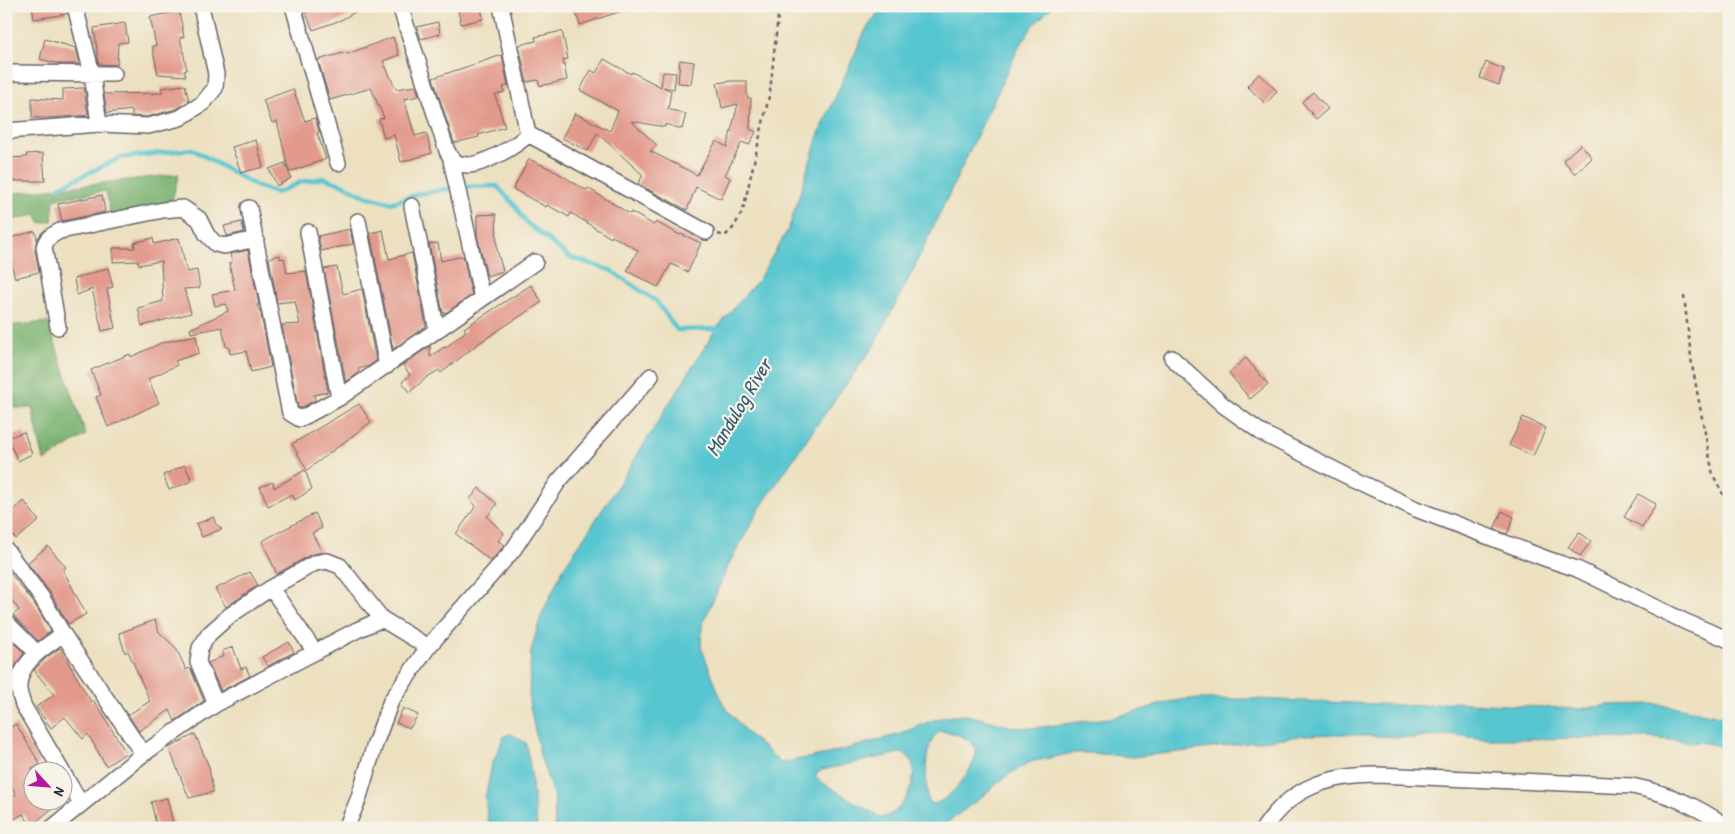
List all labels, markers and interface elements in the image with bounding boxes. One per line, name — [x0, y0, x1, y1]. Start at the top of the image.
water label: Mandulog River — [698, 352, 780, 461]
north arrow — [22, 762, 72, 812]
text: N — [50, 784, 70, 800]

